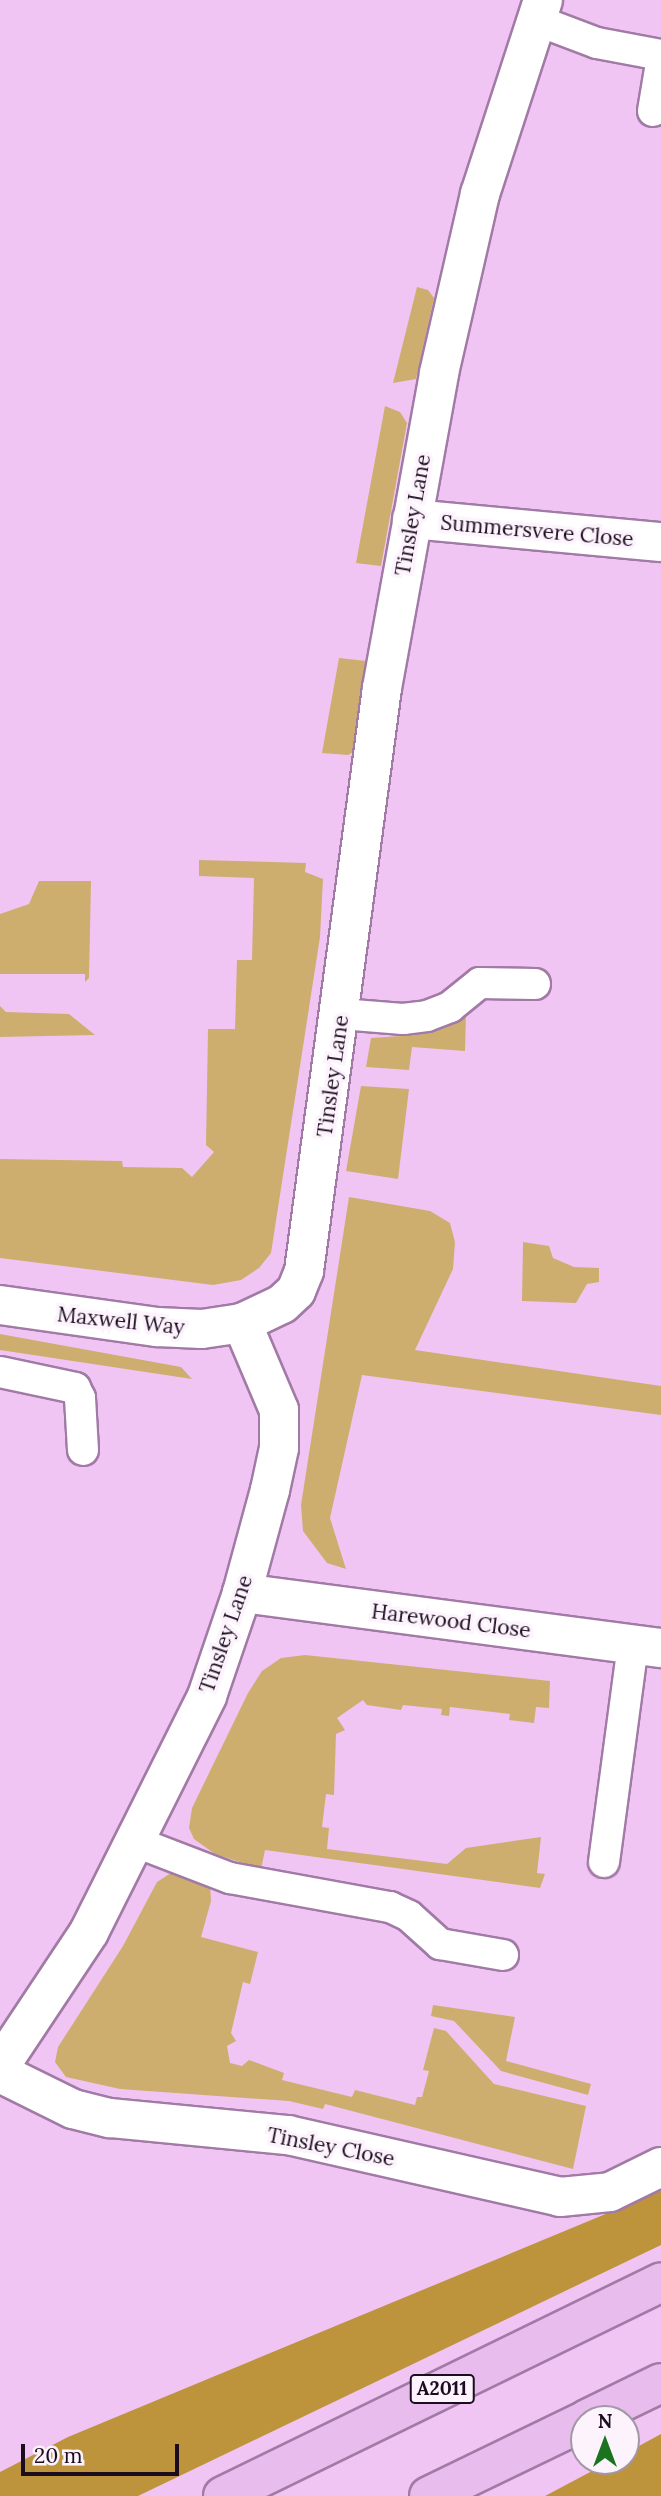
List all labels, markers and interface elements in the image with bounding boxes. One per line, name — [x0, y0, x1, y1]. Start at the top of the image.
street label: Tinsley Lane — [390, 452, 436, 578]
street label: Summersvere Close — [439, 510, 635, 552]
street label: Tinsley Lane — [312, 1013, 354, 1139]
street label: Maxwell Way — [56, 1302, 186, 1340]
street label: Tinsley Lane — [194, 1572, 258, 1696]
street label: Harewood Close — [370, 1599, 532, 1643]
street label: Tinsley Close — [265, 2122, 397, 2172]
road number: A2011 — [409, 2374, 475, 2404]
north arrow — [570, 2405, 640, 2475]
text: N — [598, 2409, 612, 2433]
scale bar — [24, 2430, 182, 2474]
text: 20 m — [34, 2442, 83, 2469]

